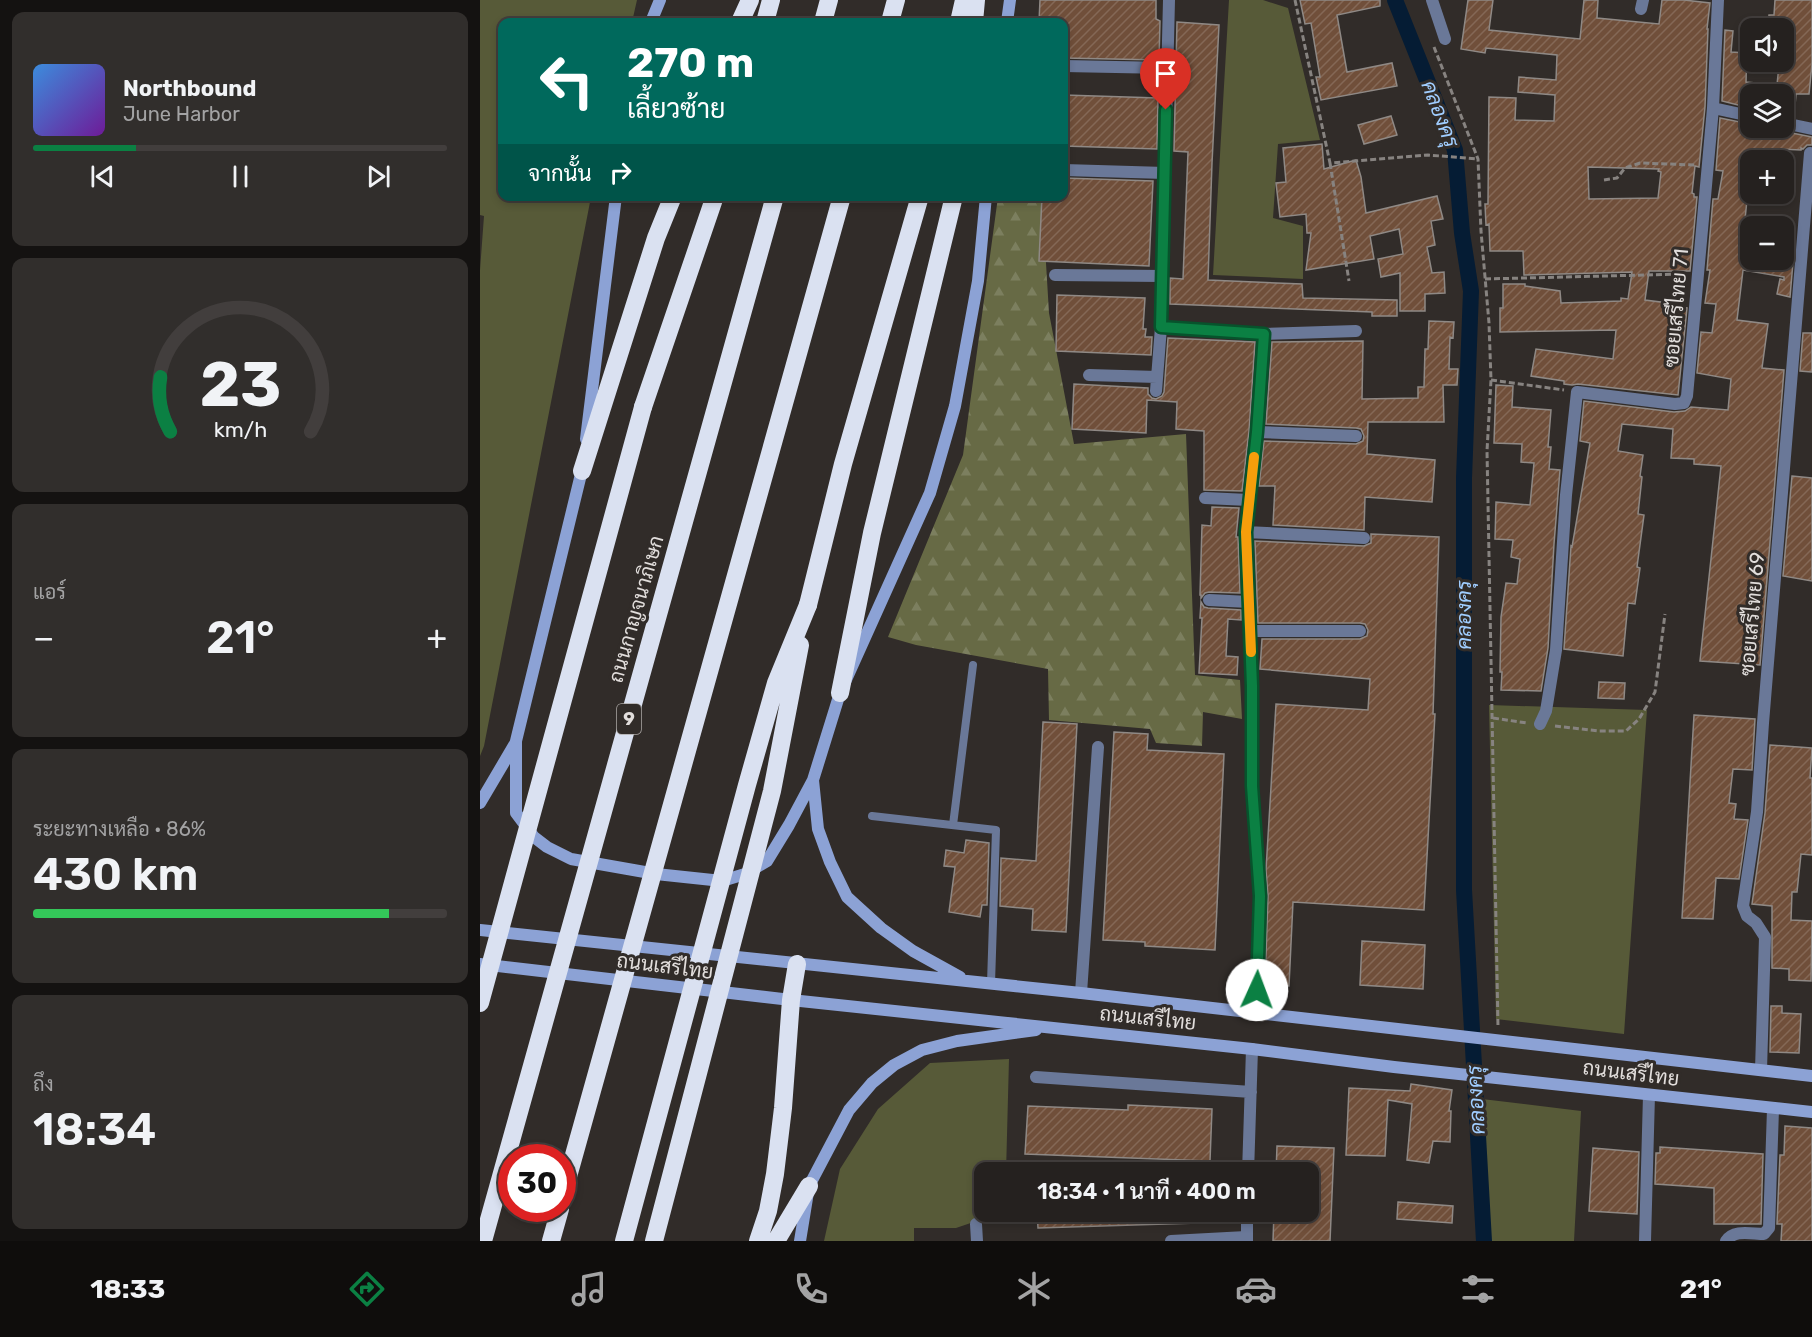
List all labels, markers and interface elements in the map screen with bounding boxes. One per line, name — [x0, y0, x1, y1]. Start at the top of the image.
map controls — [1740, 18, 1794, 270]
button: sound — [1740, 18, 1794, 72]
text: 270 m — [627, 38, 754, 88]
icon: left — [528, 42, 606, 120]
pin — [1140, 48, 1191, 110]
icon: arrive — [1149, 57, 1182, 90]
text: Northbound — [123, 75, 256, 102]
water label: คลองครุ — [1414, 77, 1465, 152]
button: layers — [1740, 84, 1794, 138]
text: เลี้ยวซ้าย — [627, 93, 725, 125]
text: June Harbor — [123, 102, 240, 126]
button: + — [1740, 150, 1794, 204]
icon: right — [604, 156, 637, 189]
icon: previous — [86, 160, 119, 193]
icon: pause — [224, 160, 257, 193]
icon: next — [362, 160, 395, 193]
text: จากนั้น — [528, 160, 592, 187]
button: − — [1740, 216, 1794, 270]
street label: ซอยเสรีไทย 71 — [1658, 248, 1693, 368]
text: 23 — [199, 348, 281, 422]
text: km/h — [213, 417, 267, 442]
street label: ถนนกาญจนาภิเษก — [604, 533, 668, 685]
street label: ซอยเสรีไทย 69 — [1734, 551, 1769, 677]
water label: คลองครุ — [1451, 579, 1478, 650]
text: แอร์ — [33, 580, 66, 604]
text: 21° — [206, 611, 275, 664]
text: − — [33, 618, 54, 657]
text: + — [426, 618, 447, 657]
road number: 9 — [617, 704, 641, 734]
text: ระยะทางเหลือ · 86% — [33, 817, 206, 841]
text: 430 km — [33, 848, 198, 901]
street label: ถนนเสรีไทย — [615, 947, 715, 984]
position arrow — [1225, 958, 1289, 1022]
street label: ถนนเสรีไทย — [1099, 1000, 1198, 1035]
street label: ถนนเสรีไทย — [1581, 1054, 1681, 1091]
water label: คลองครุ — [1461, 1064, 1492, 1135]
text: ถึง — [33, 1072, 54, 1096]
text: 18:34 — [33, 1103, 156, 1156]
speed limit sign: 30 — [498, 1144, 576, 1222]
text: 18:34 · 1 นาที · 400 m — [1037, 1178, 1256, 1205]
icon: directions — [346, 1268, 388, 1310]
icon: music — [568, 1268, 610, 1310]
icon: phone — [790, 1268, 832, 1310]
icon: climate — [1013, 1268, 1055, 1310]
icon: car — [1235, 1268, 1277, 1310]
icon: filters — [1457, 1268, 1499, 1310]
text: 18:33 — [90, 1273, 165, 1305]
text: 21° — [1680, 1273, 1722, 1305]

